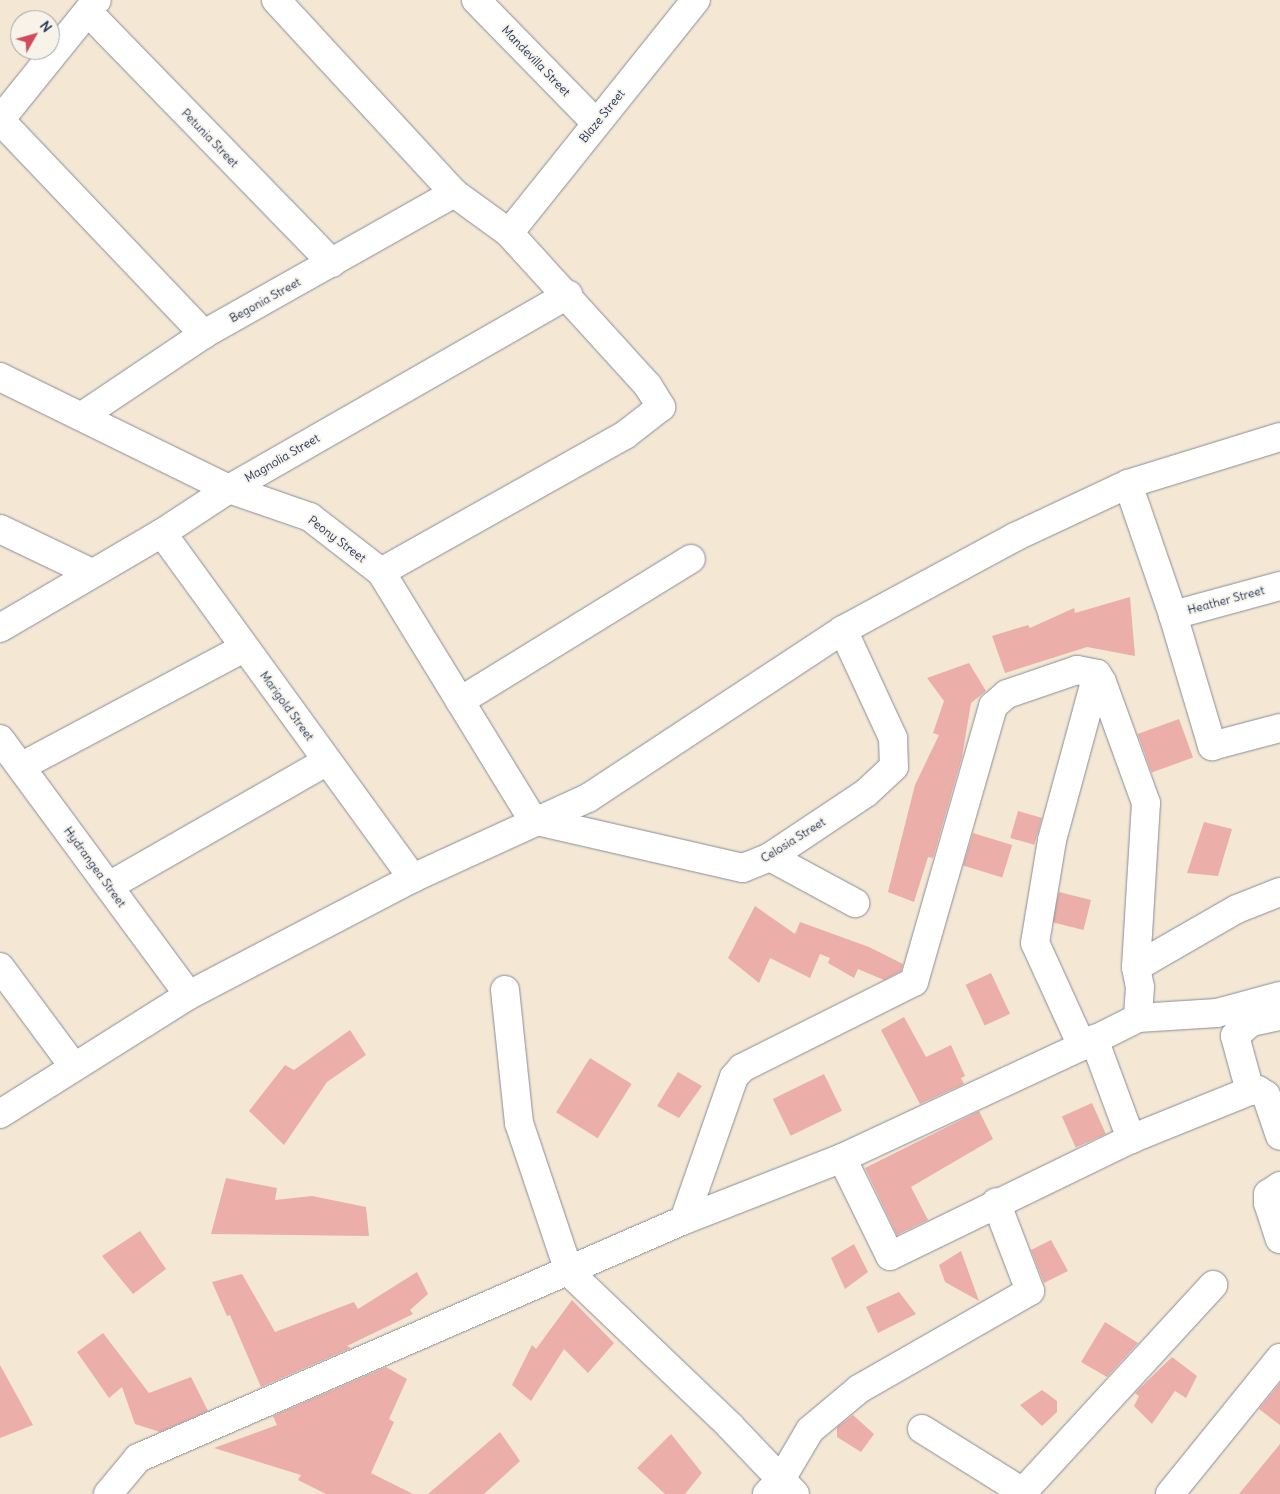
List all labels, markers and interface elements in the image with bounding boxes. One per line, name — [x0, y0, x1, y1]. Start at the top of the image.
north arrow — [10, 10, 60, 60]
text: N — [36, 17, 56, 36]
street label: Mandevilla Street — [499, 23, 573, 99]
street label: Blaze Street — [576, 86, 628, 146]
street label: Petunia Street — [179, 106, 241, 170]
street label: Begonia Street — [227, 275, 303, 325]
street label: Magnolia Street — [242, 431, 322, 485]
street label: Peony Street — [305, 513, 369, 565]
street label: Heather Street — [1186, 583, 1266, 617]
street label: Marigold Street — [257, 669, 317, 743]
street label: Celosia Street — [758, 814, 828, 866]
street label: Hydrangea Street — [61, 824, 129, 910]

